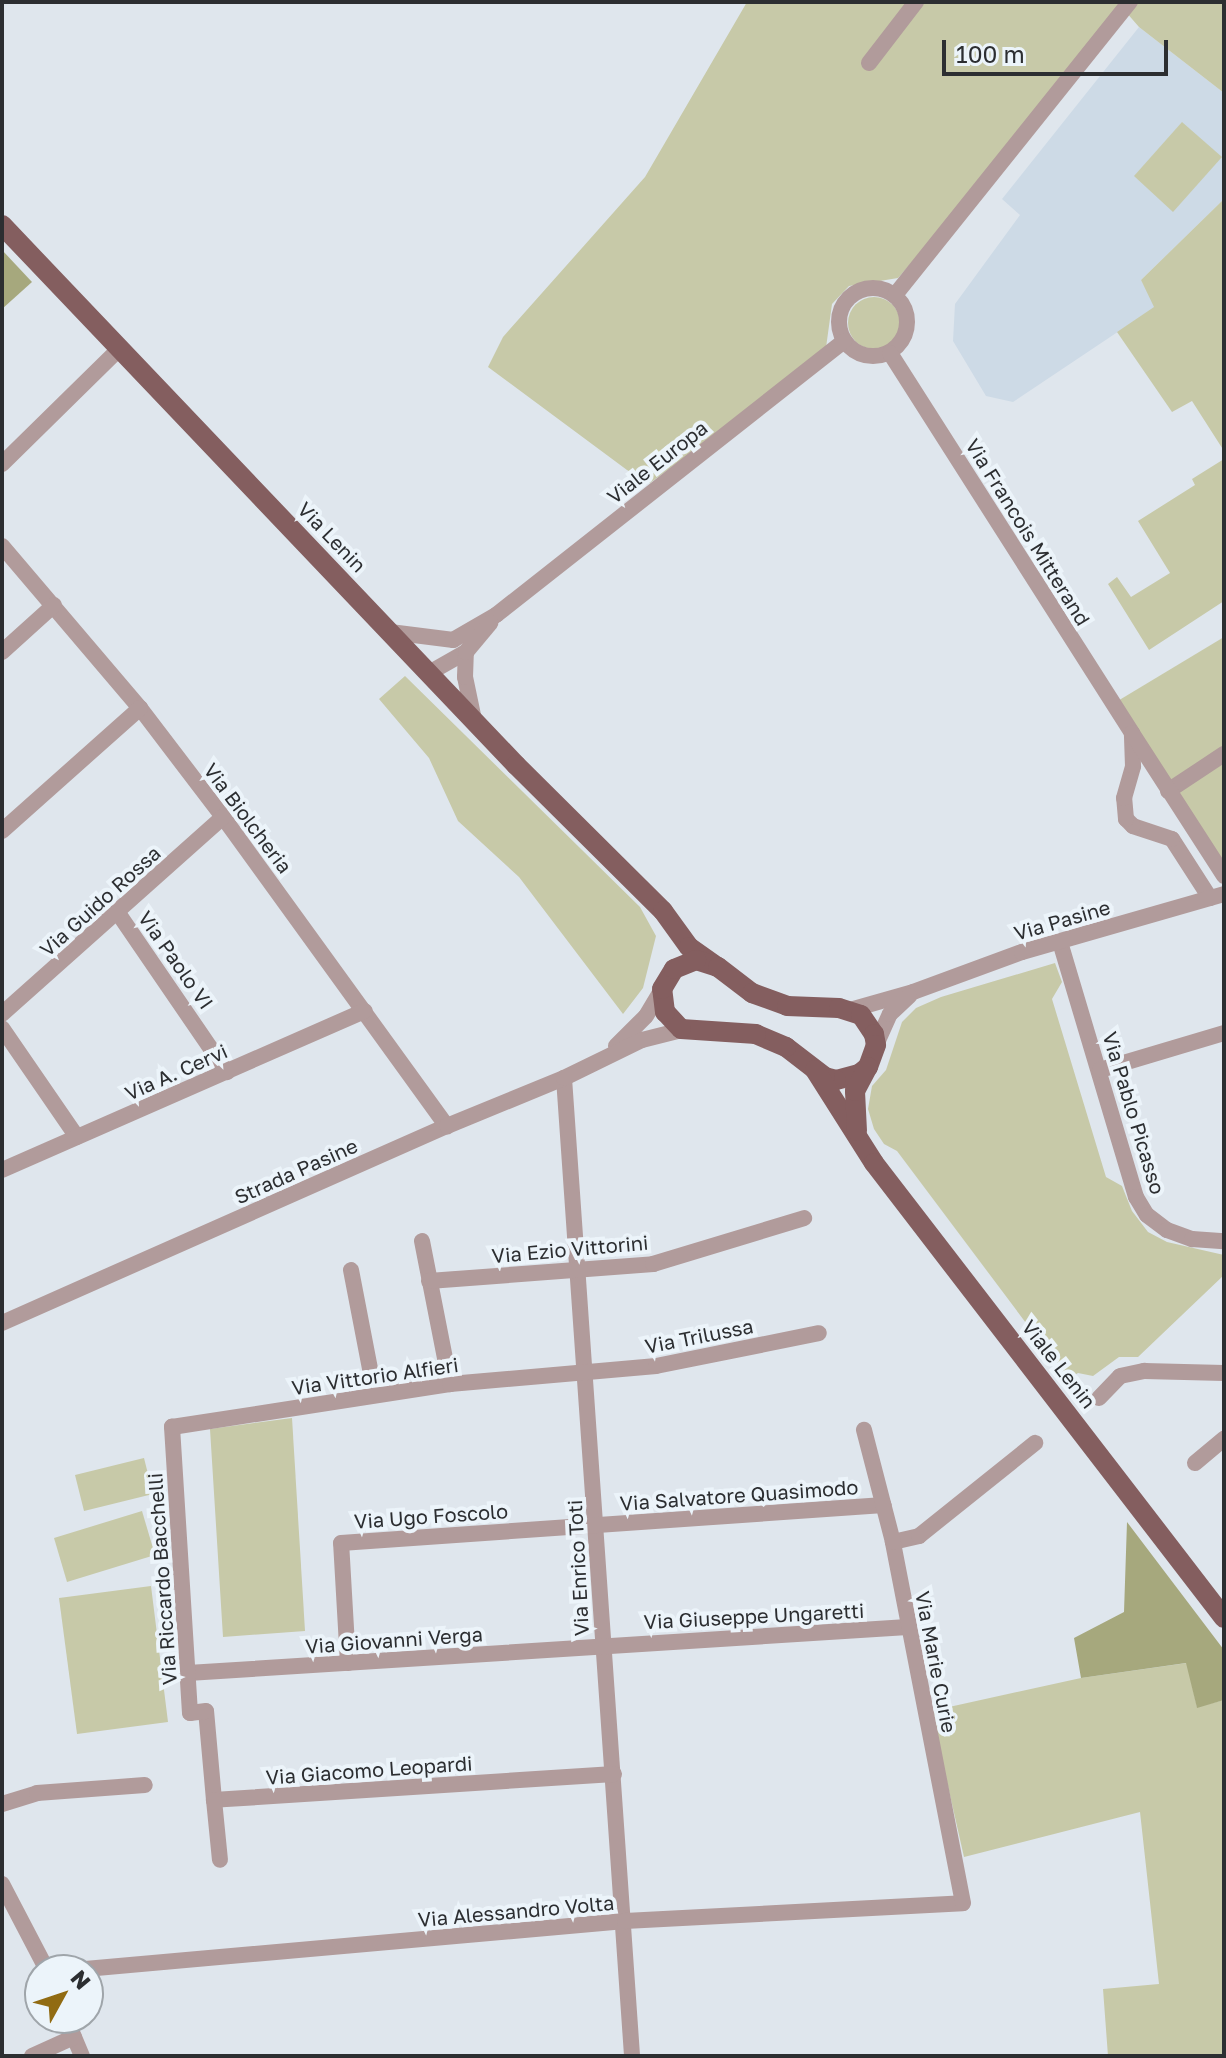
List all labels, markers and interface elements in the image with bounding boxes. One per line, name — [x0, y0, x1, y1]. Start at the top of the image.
scale bar — [946, 24, 1172, 74]
text: 100 m — [956, 39, 1025, 68]
street label: Viale Europa — [602, 415, 712, 509]
street label: Via Francois Mitterand — [961, 434, 1095, 630]
street label: Via Lenin — [293, 497, 371, 577]
street label: Via Biolcheria — [199, 758, 297, 878]
street label: Via Guido Rossa — [35, 841, 165, 961]
street label: Via Pasine — [1011, 895, 1113, 945]
street label: Via Paolo VI — [133, 906, 219, 1014]
street label: Via Pablo Picasso — [1098, 1029, 1170, 1197]
street label: Via A. Cervi — [121, 1039, 231, 1105]
street label: Strada Pasine — [231, 1133, 361, 1209]
street label: Via Ezio Vittorini — [491, 1230, 649, 1268]
street label: Via Trilussa — [643, 1314, 755, 1358]
street label: Viale Lenin — [1017, 1315, 1101, 1413]
street label: Via Vittorio Alfieri — [290, 1352, 460, 1400]
street label: Via Riccardo Bacchelli — [143, 1472, 181, 1686]
street label: Via Salvatore Quasimodo — [619, 1475, 859, 1515]
street label: Via Ugo Foscolo — [353, 1499, 509, 1533]
street label: Via Enrico Toti — [562, 1499, 594, 1637]
street label: Via Marie Curie — [911, 1589, 961, 1735]
street label: Via Giuseppe Ungaretti — [643, 1598, 865, 1634]
street label: Via Giovanni Verga — [304, 1622, 484, 1658]
street label: Via Giacomo Leopardi — [265, 1751, 473, 1789]
street label: Via Alessandro Volta — [417, 1890, 615, 1932]
north arrow — [24, 1954, 104, 2034]
text: N — [66, 1964, 97, 1995]

